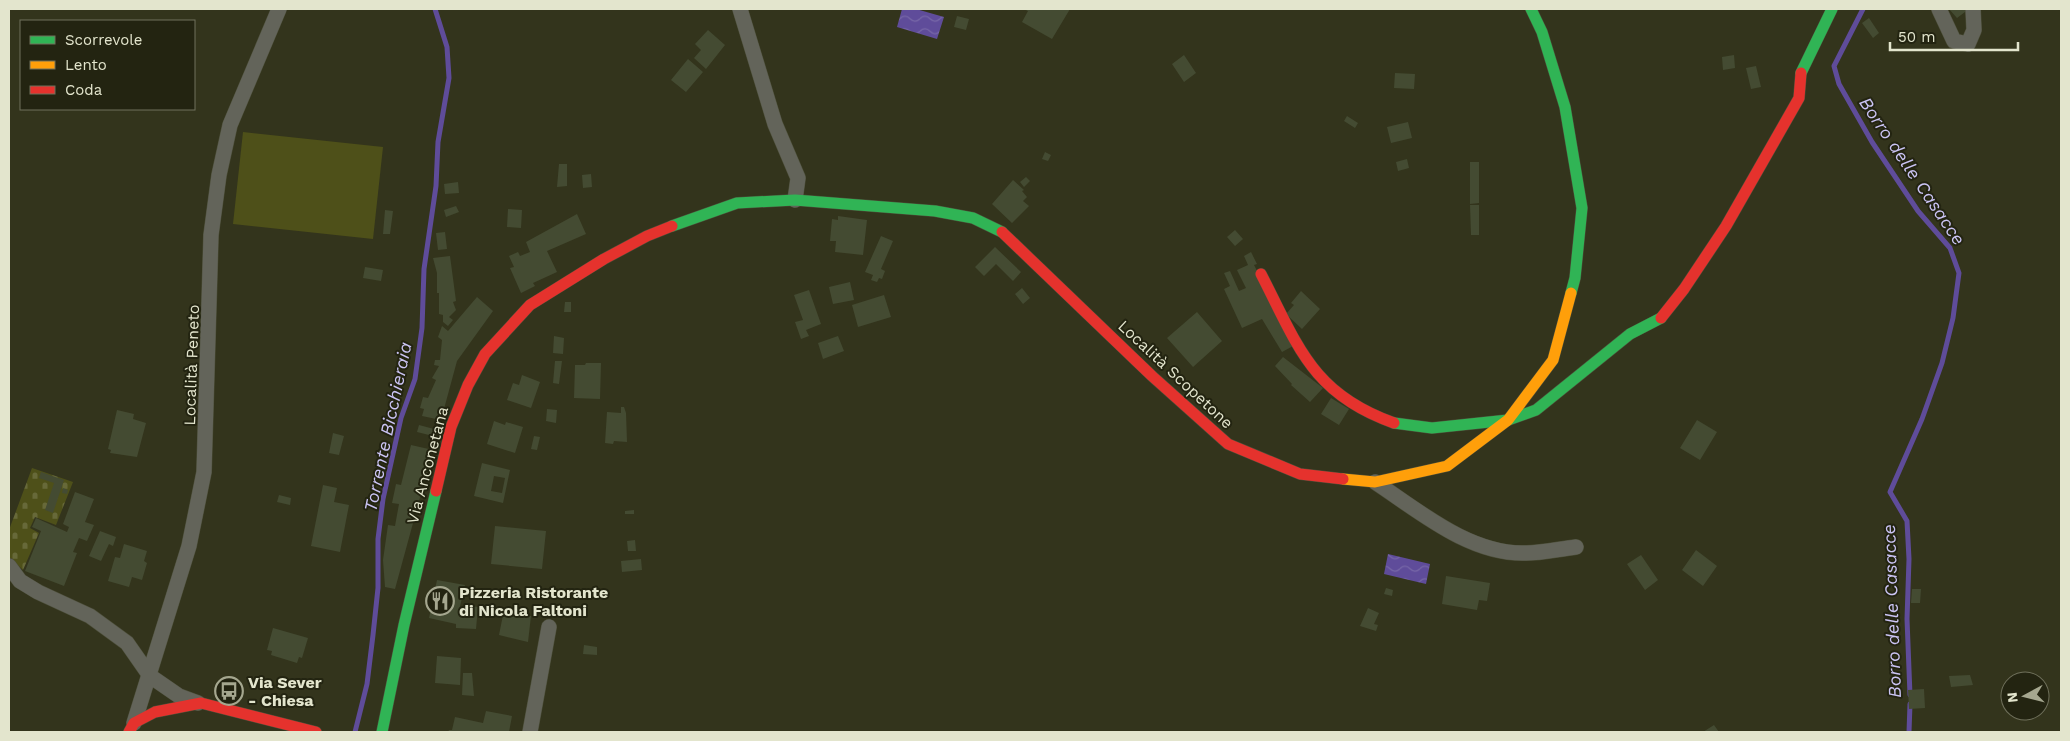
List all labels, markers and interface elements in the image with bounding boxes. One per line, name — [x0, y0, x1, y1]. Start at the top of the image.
legend — [20, 20, 195, 110]
scale bar — [1890, 20, 2018, 52]
text: 50 m — [1898, 28, 1935, 46]
text: Scorrevole — [65, 31, 143, 49]
text: Lento — [65, 56, 107, 74]
text: Coda — [65, 81, 103, 99]
water label: Borro delle Casacce — [1855, 93, 1970, 249]
street label: Località Peneto — [180, 304, 203, 426]
street label: Località Scopetone — [1114, 316, 1237, 433]
water label: Torrente Bicchieraia — [359, 340, 416, 514]
street label: Via Anconetana — [403, 404, 452, 526]
water label: Borro delle Casacce — [1878, 524, 1905, 698]
place label: Pizzeria Ristorante di Nicola Faltoni — [459, 583, 608, 620]
restaurant icon: Pizzeria Ristorante di Nicola Faltoni — [425, 586, 455, 616]
north arrow — [2000, 671, 2050, 721]
place label: Via Sever - Chiesa — [248, 673, 322, 710]
bus stop icon: Via Sever - Chiesa — [214, 676, 244, 706]
text: N — [2004, 691, 2021, 704]

